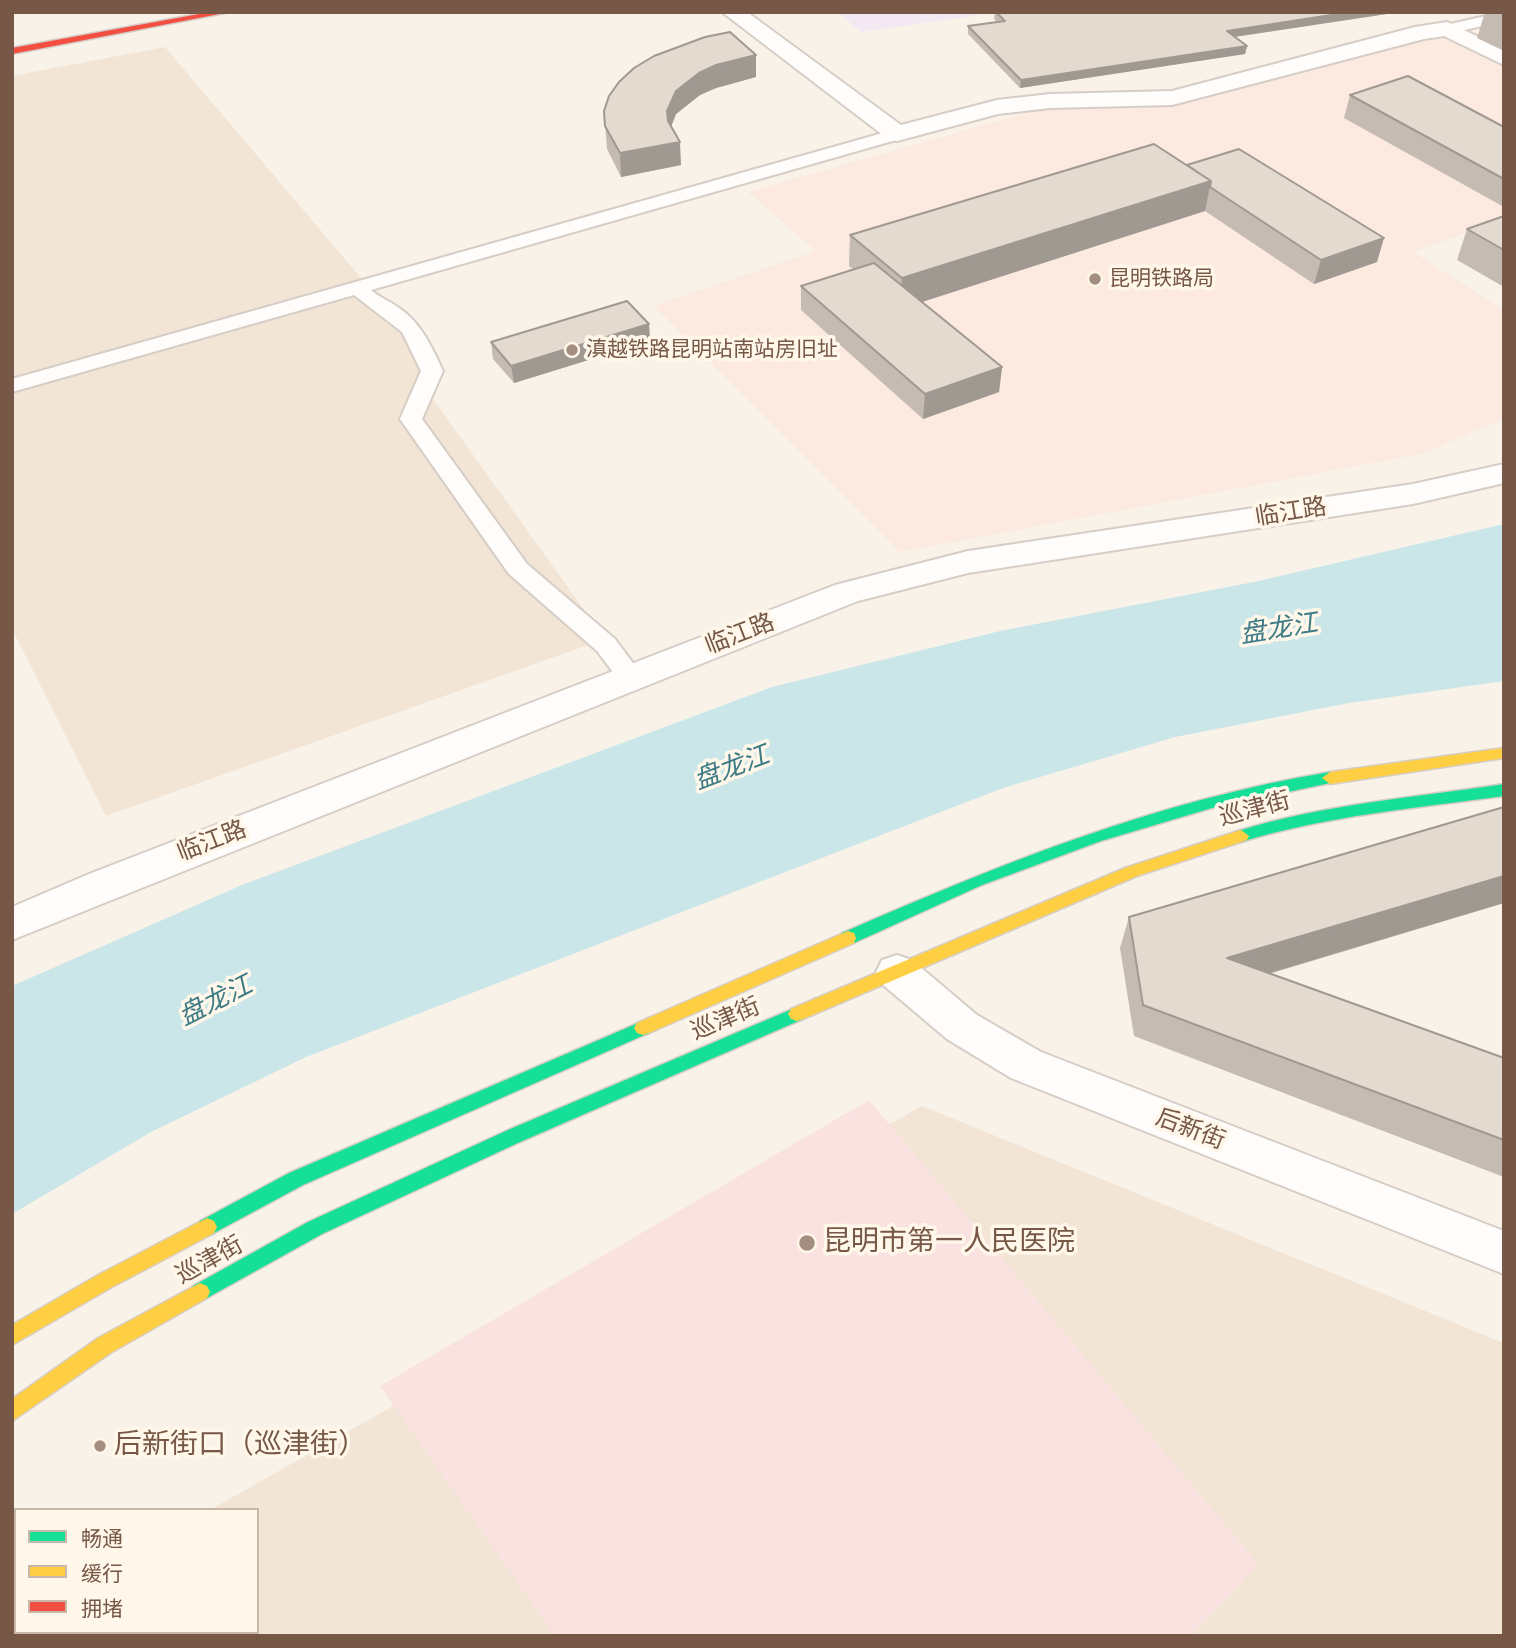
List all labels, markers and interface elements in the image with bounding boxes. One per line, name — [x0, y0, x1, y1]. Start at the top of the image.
place label: 昆明铁路局 — [1109, 266, 1214, 292]
marker: 昆明铁路局 — [1087, 271, 1103, 287]
place label: 滇越铁路昆明站南站房旧址 — [586, 337, 838, 363]
marker: 滇越铁路昆明站南站房旧址 — [564, 342, 580, 358]
street label: 临江路 — [1253, 493, 1329, 533]
water label: 盘龙江 — [1238, 608, 1320, 652]
street label: 临江路 — [701, 609, 779, 661]
water label: 盘龙江 — [690, 740, 774, 798]
street label: 巡津街 — [1216, 787, 1294, 833]
street label: 临江路 — [173, 816, 251, 868]
water label: 盘龙江 — [174, 970, 258, 1034]
street label: 巡津街 — [687, 993, 765, 1047]
street label: 后新街 — [1151, 1104, 1229, 1156]
place label: 昆明市第一人民医院 — [823, 1226, 1075, 1260]
street label: 巡津街 — [172, 1231, 248, 1291]
marker: 昆明市第一人民医院 — [797, 1233, 817, 1253]
place label: 后新街口（巡津街） — [114, 1429, 366, 1463]
marker: 后新街口（巡津街） — [92, 1438, 108, 1454]
legend — [14, 1508, 259, 1634]
text: 畅通 — [81, 1527, 123, 1552]
text: 缓行 — [81, 1562, 123, 1587]
text: 拥堵 — [81, 1597, 123, 1622]

